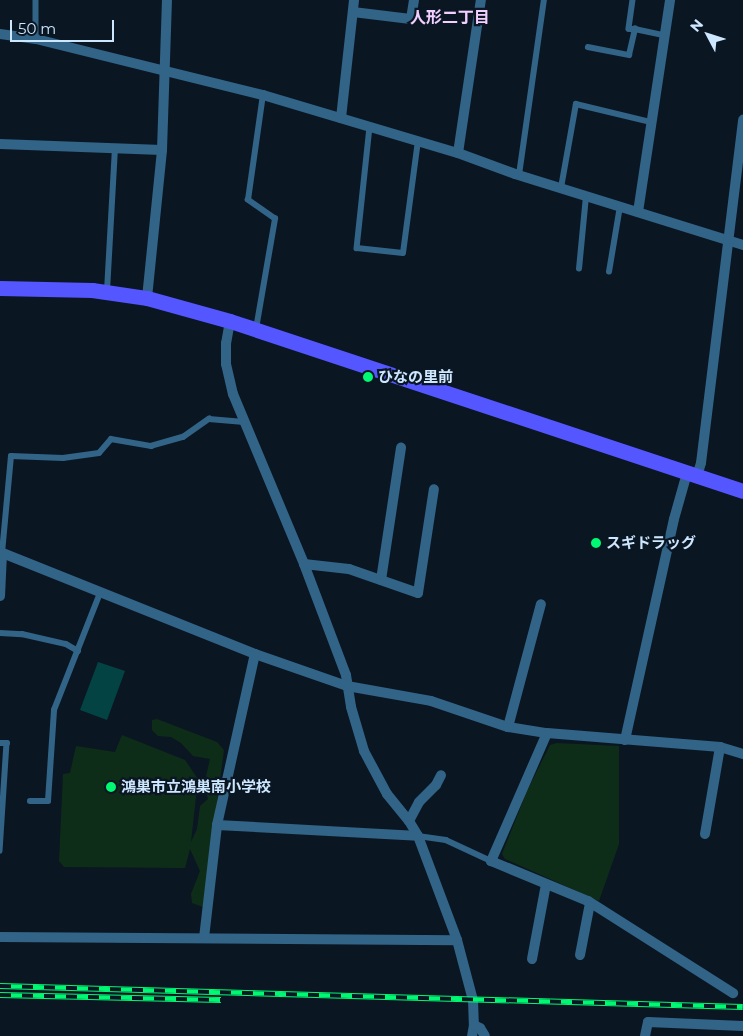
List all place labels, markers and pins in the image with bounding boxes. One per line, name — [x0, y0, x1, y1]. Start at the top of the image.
place label: ひなの里前 — [378, 368, 453, 386]
marker: ひなの里前 — [362, 371, 374, 383]
place label: スギドラッグ — [606, 534, 696, 552]
marker: スギドラッグ — [590, 537, 602, 549]
place label: 鴻巣市立鴻巣南小学校 — [121, 778, 271, 796]
marker: 鴻巣市立鴻巣南小学校 — [105, 781, 117, 793]

